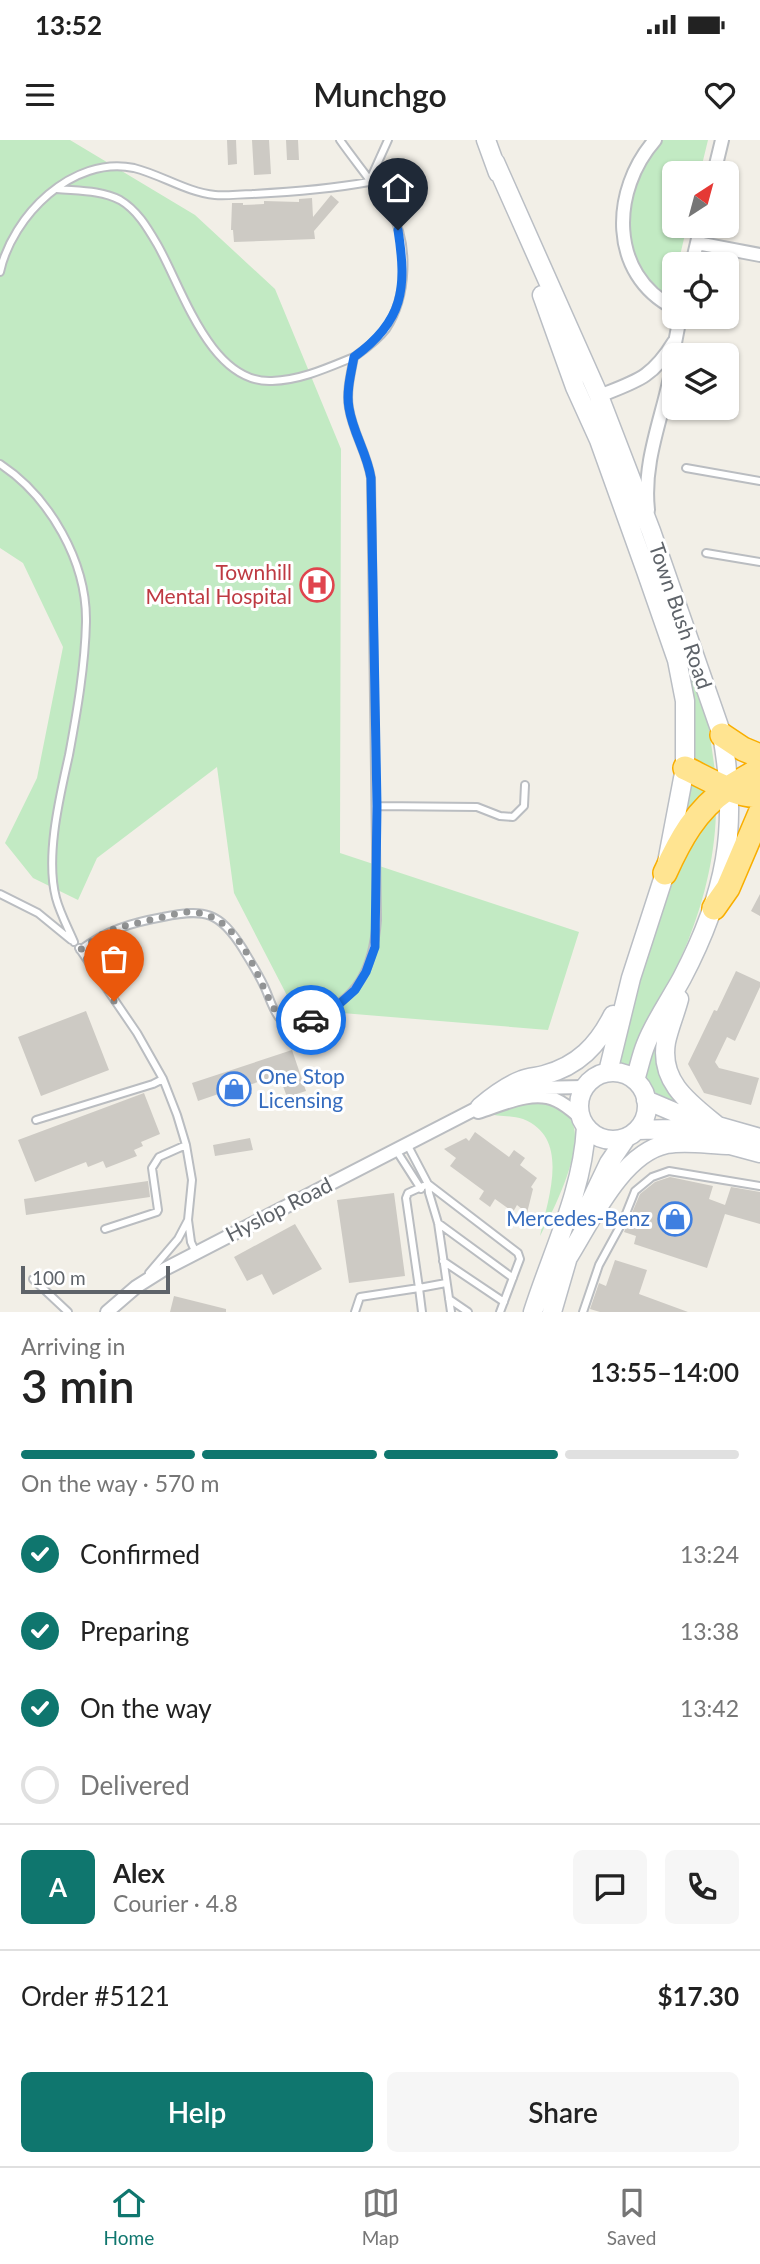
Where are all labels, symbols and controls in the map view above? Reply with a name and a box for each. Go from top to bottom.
text: 13:52 [35,9,102,41]
text: Munchgo [313,75,447,114]
icon: menu [21,76,59,114]
icon: heart [701,76,739,114]
pin [368,158,428,230]
north arrow [662,161,738,238]
map controls [662,161,739,420]
icon: home [379,169,417,207]
button: locate [662,252,739,329]
button: layers [662,343,739,420]
street label: Town Bush Road [645,539,718,692]
place label: Townhill Mental Hospital [145,559,292,608]
hospital icon: Townhill Mental Hospital [298,566,336,604]
pin [84,929,144,1001]
icon: bag [95,940,133,978]
courier [276,985,346,1055]
icon: car [292,1001,330,1039]
place label: One Stop Licensing [258,1063,345,1112]
shop icon: One Stop Licensing [215,1070,253,1108]
street label: Hyslop Road [221,1171,336,1246]
shop icon: Mercedes-Benz [656,1200,694,1238]
place label: Mercedes-Benz [506,1205,650,1230]
scale bar [21,1263,170,1295]
text: 100 m [32,1266,86,1289]
text: Arriving in [21,1332,125,1360]
text: 13:55–14:00 [590,1356,739,1388]
text: 3 min [21,1358,135,1413]
text: On the way · 570 m [21,1469,220,1497]
icon: check [21,1535,59,1573]
text: Confirmed [80,1538,200,1570]
text: 13:24 [680,1540,739,1568]
icon: check [21,1612,59,1650]
text: Preparing [80,1615,189,1647]
text: 13:38 [680,1617,739,1645]
icon: check [21,1689,59,1727]
text: On the way [80,1692,212,1724]
text: 13:42 [680,1694,739,1722]
text: Delivered [80,1769,190,1801]
button: chat [573,1850,647,1924]
button: phone [665,1850,739,1924]
text: Alex [113,1857,165,1889]
text: A [49,1871,67,1903]
text: Courier · 4.8 [113,1889,238,1917]
text: Order #5121 [21,1980,170,2012]
text: $17.30 [657,1980,739,2012]
button: Help [21,2072,373,2152]
button: Share [387,2072,739,2152]
tab: Home [104,2184,154,2249]
tab: Map [362,2184,400,2249]
tab: Saved [607,2184,656,2249]

